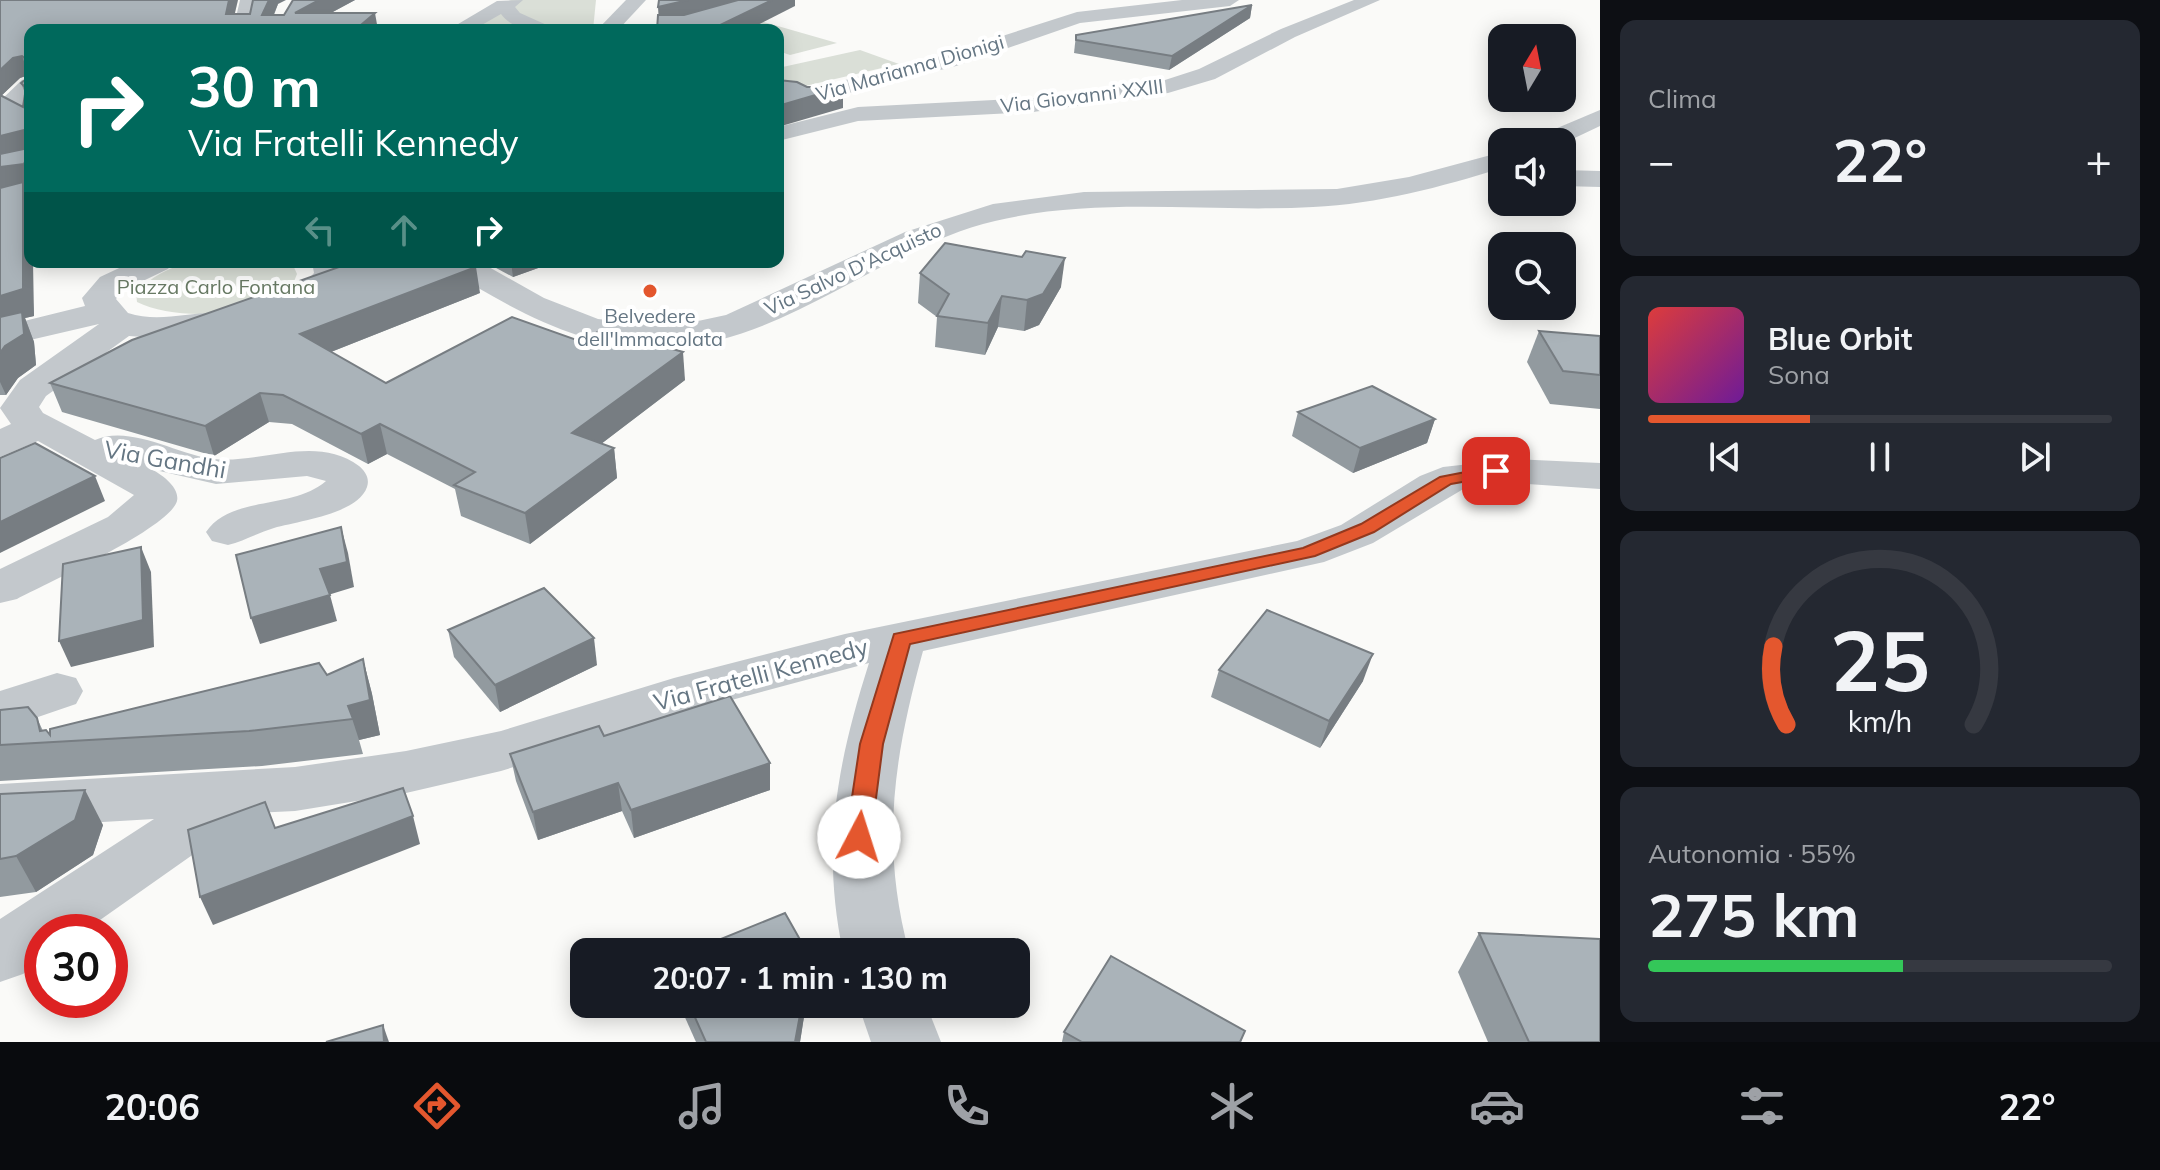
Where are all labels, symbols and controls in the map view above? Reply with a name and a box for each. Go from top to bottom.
north arrow [1488,24,1576,112]
map controls [1488,24,1576,320]
street label: Via Marianna Dionigi [813,29,1007,106]
text: 30 m [188,51,321,121]
icon: right [56,56,160,160]
street label: Via Giovanni XXIII [999,73,1165,118]
text: Clima [1648,82,1717,115]
text: Via Fratelli Kennedy [188,120,519,165]
text: 22° [1833,122,1927,197]
button: sound [1488,128,1576,216]
text: − [1648,133,1674,188]
text: + [2086,133,2112,188]
icon: left [298,208,342,252]
icon: ahead [382,208,426,252]
icon: right [466,208,510,252]
street label: Via Salvo D'Acquisto [760,217,945,321]
button: search [1488,232,1576,320]
park label: Piazza Carlo Fontana [117,274,315,299]
marker: Belvedere dell'Immacolata [641,282,659,300]
place label: Belvedere dell'Immacolata [577,303,723,351]
text: Blue Orbit [1768,320,1912,358]
text: Sona [1768,358,1830,391]
street label: Via Gandhi [102,434,228,484]
icon: previous [1703,435,1747,479]
icon: pause [1858,435,1902,479]
icon: next [2013,435,2057,479]
pin [1462,437,1530,505]
icon: arrive [1474,449,1518,493]
text: 25 [1830,606,1930,711]
street label: Via Fratelli Kennedy [650,631,871,717]
text: km/h [1848,703,1912,739]
position arrow [817,795,901,879]
text: Autonomia · 55% [1648,837,1856,870]
text: 275 km [1648,877,1860,952]
speed limit sign: 30 [24,914,128,1018]
text: 20:07 · 1 min · 130 m [652,959,948,997]
icon: directions [409,1078,465,1134]
icon: music [674,1078,730,1134]
icon: phone [939,1078,995,1134]
icon: climate [1204,1078,1260,1134]
icon: car [1469,1078,1525,1134]
icon: filters [1734,1078,1790,1134]
text: 20:06 [104,1084,200,1129]
text: 22° [1999,1084,2055,1129]

